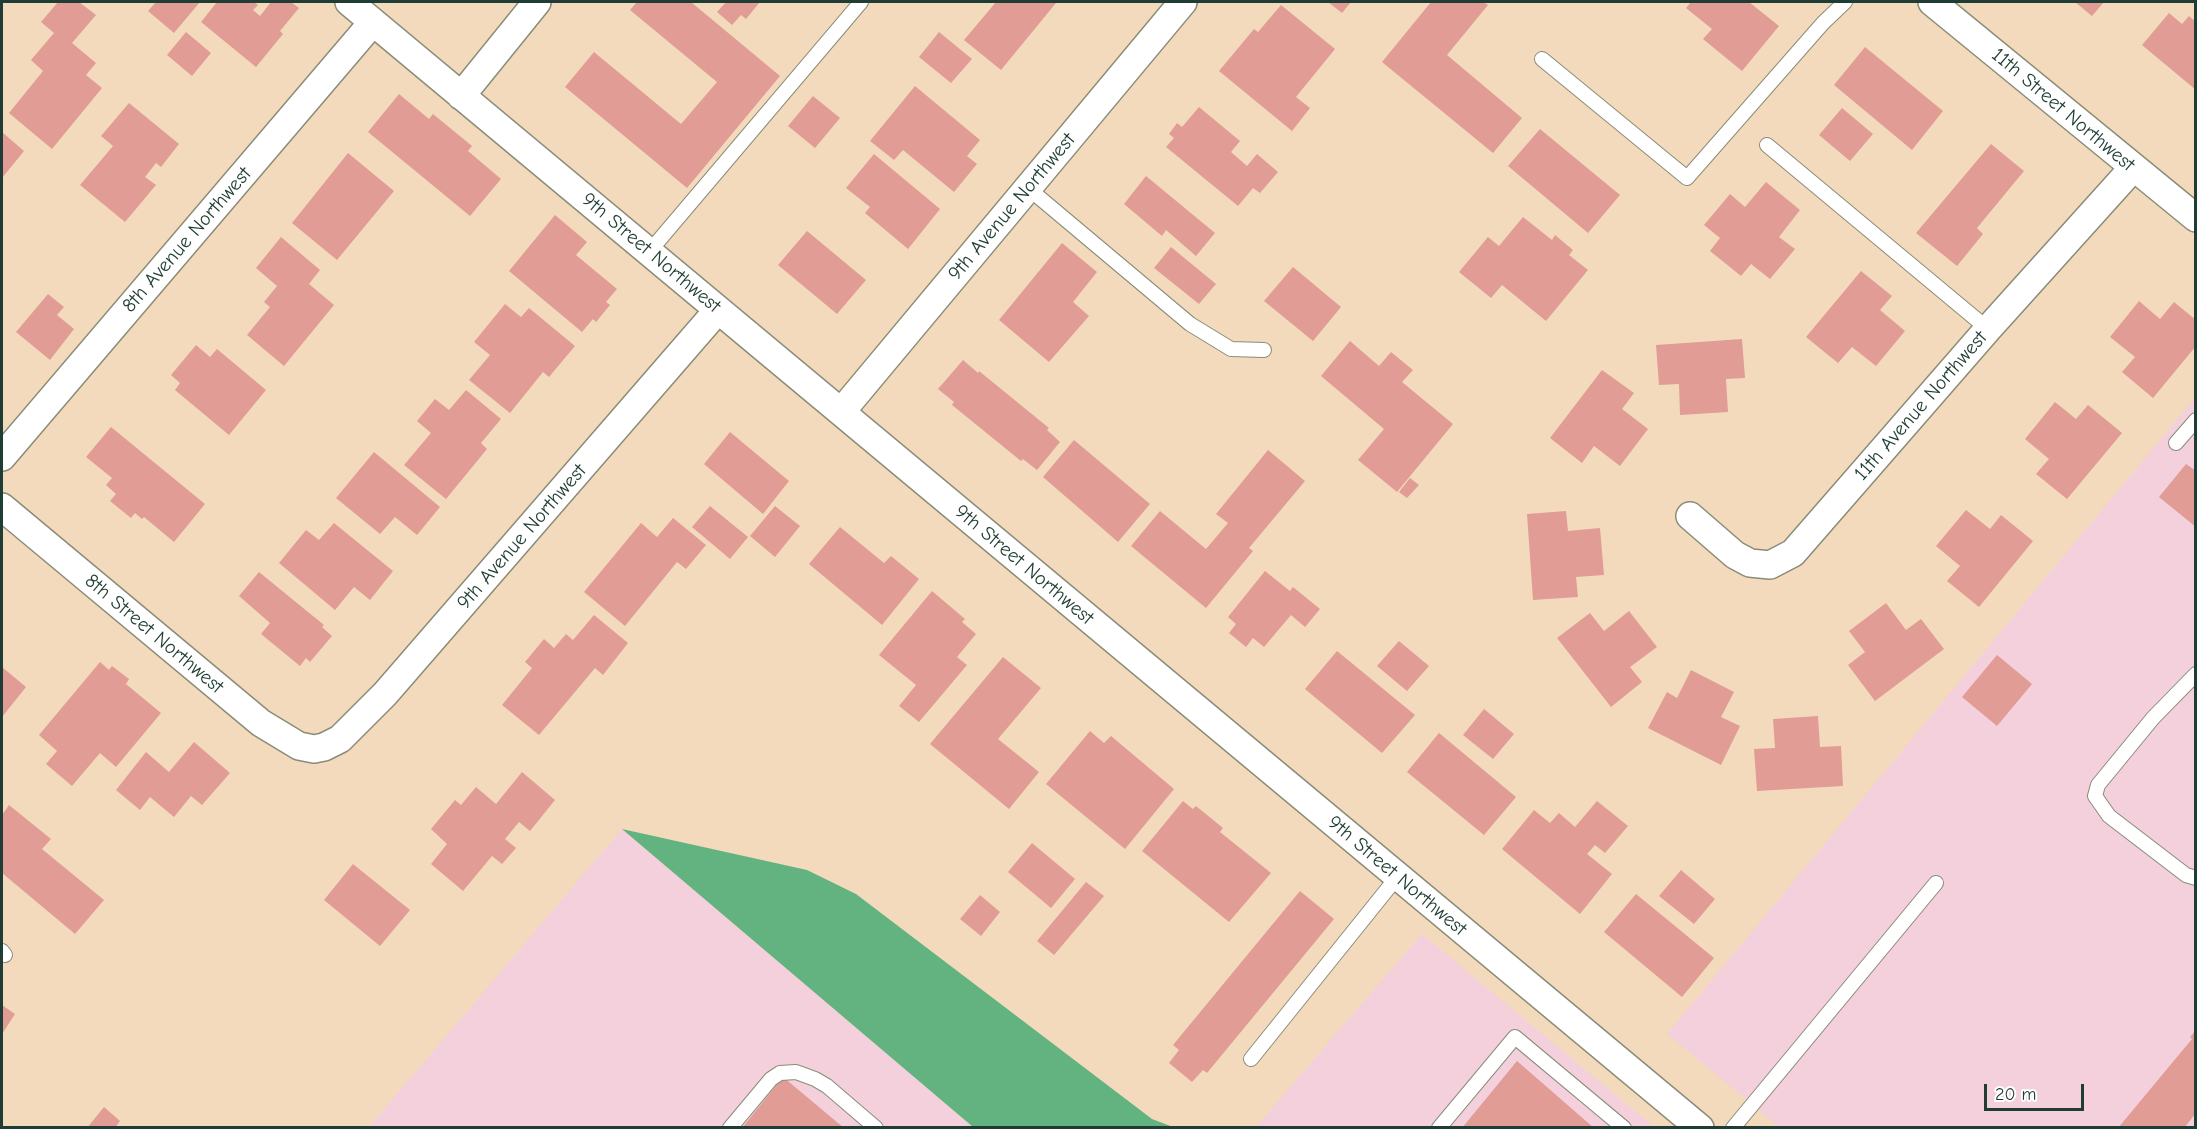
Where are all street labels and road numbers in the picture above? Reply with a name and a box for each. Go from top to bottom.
street label: 11th Street Northwest [1987,43,2139,177]
street label: 9th Avenue Northwest [943,128,1081,286]
street label: 8th Avenue Northwest [117,162,257,318]
street label: 9th Street Northwest [577,188,725,318]
street label: 11th Avenue Northwest [1850,326,1992,486]
street label: 9th Avenue Northwest [452,459,592,615]
street label: 9th Street Northwest [950,500,1098,630]
street label: 8th Street Northwest [80,569,228,699]
street label: 9th Street Northwest [1323,811,1471,941]

